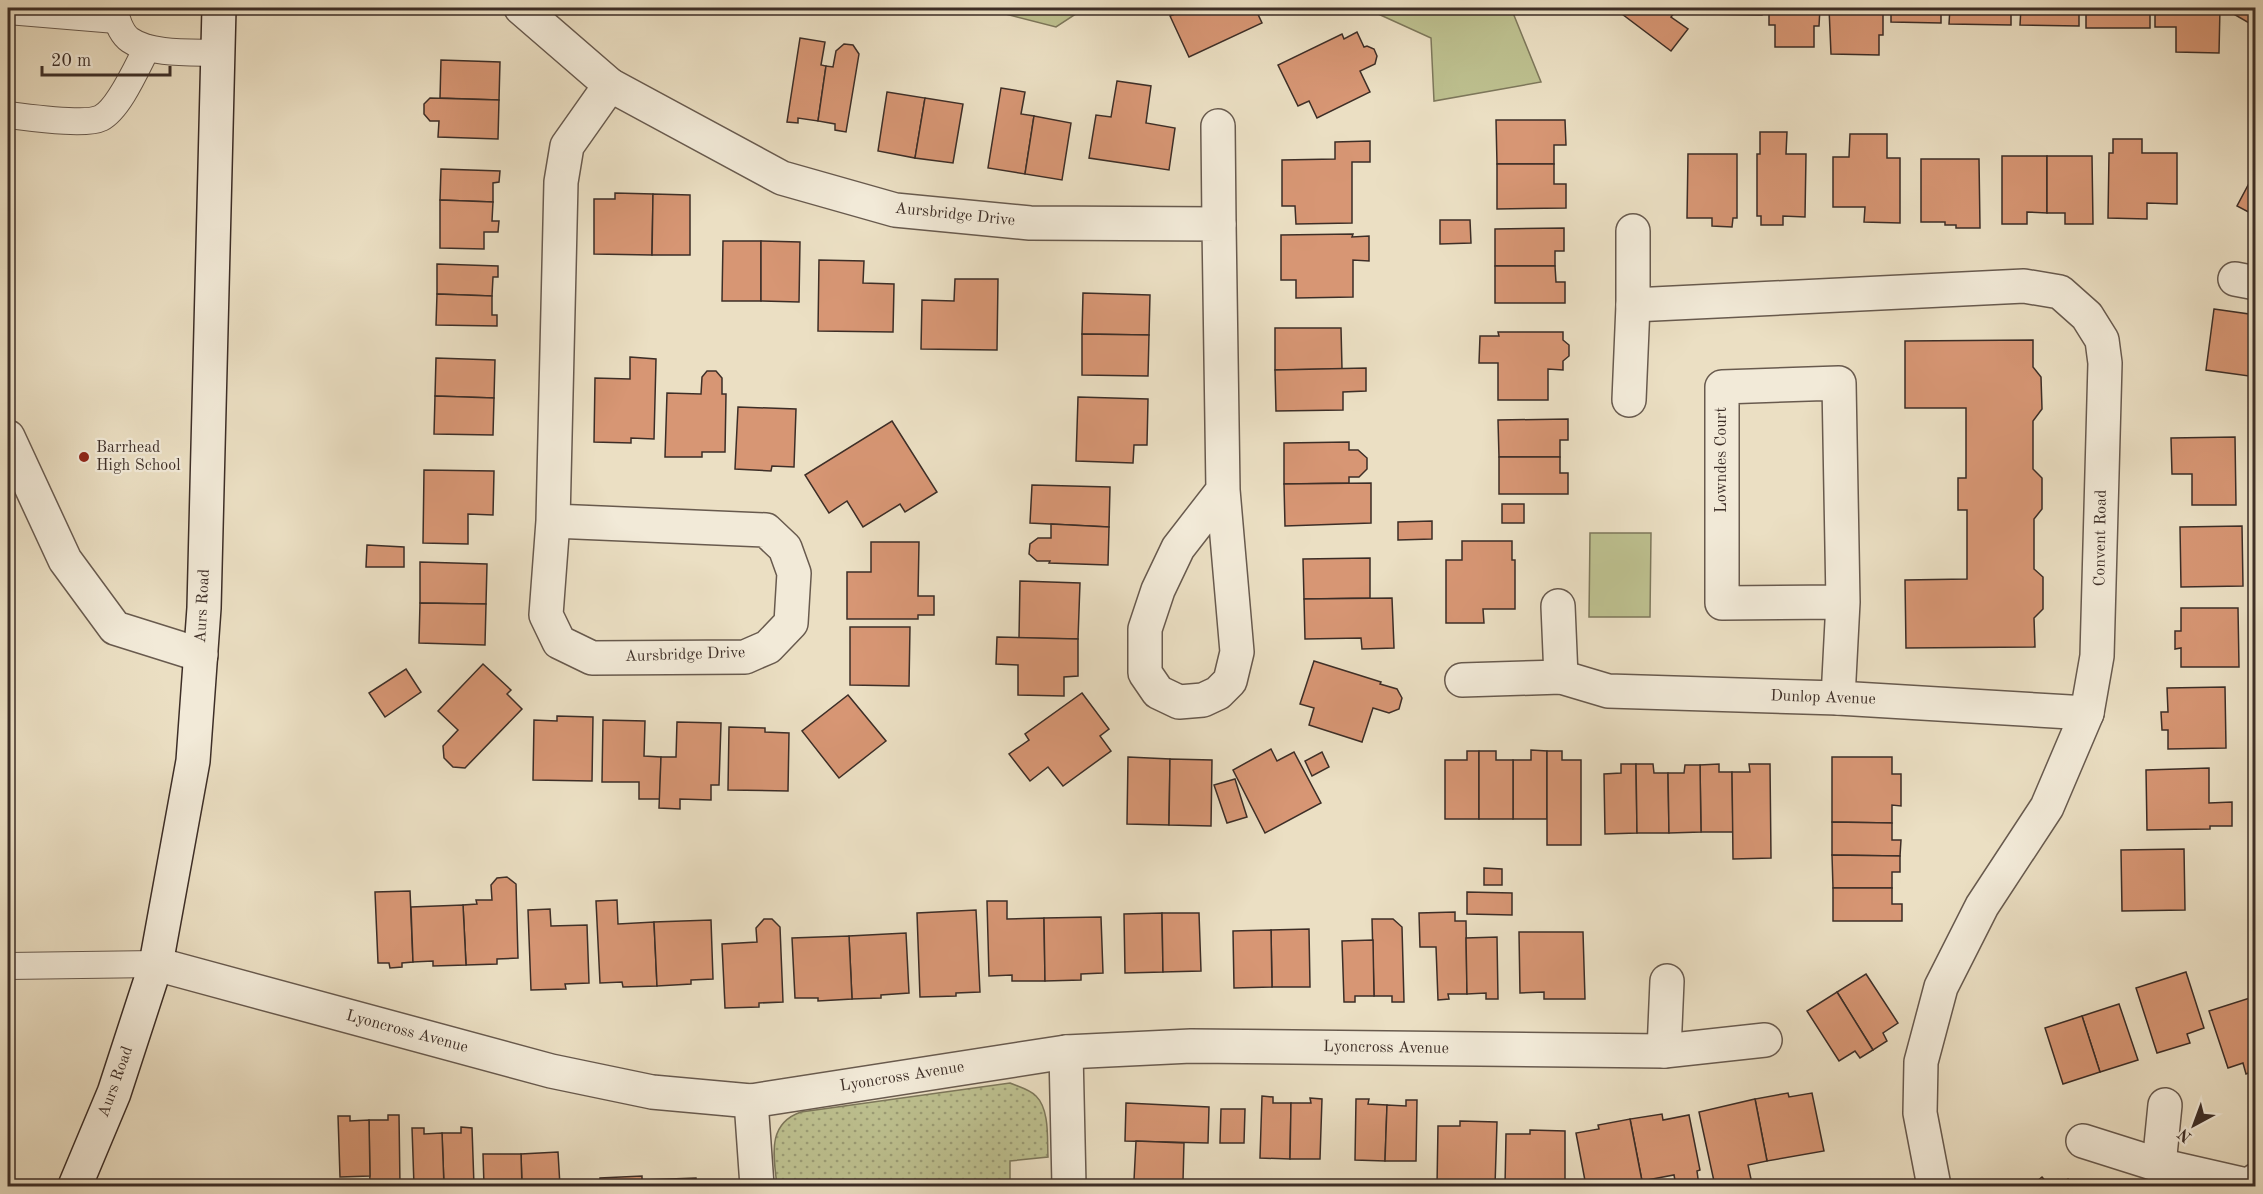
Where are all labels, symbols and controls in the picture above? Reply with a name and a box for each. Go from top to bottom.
scale bar [42,39,170,77]
text: 20 m [51,52,91,70]
street label: Aursbridge Drive [894,201,1016,229]
street label: Lowndes Court [1714,407,1730,513]
place label: Barrhead High School [96,440,181,474]
marker: Barrhead High School [77,450,91,464]
street label: Convent Road [2092,489,2110,587]
street label: Aurs Road [193,568,213,644]
street label: Aursbridge Drive [624,645,746,665]
street label: Dunlop Avenue [1770,688,1876,708]
street label: Lyoncross Avenue [344,1008,470,1056]
street label: Lyoncross Avenue [1323,1039,1449,1057]
street label: Aurs Road [96,1044,136,1120]
street label: Lyoncross Avenue [839,1059,965,1095]
north arrow [2164,1095,2224,1155]
text: N [2175,1124,2195,1145]

